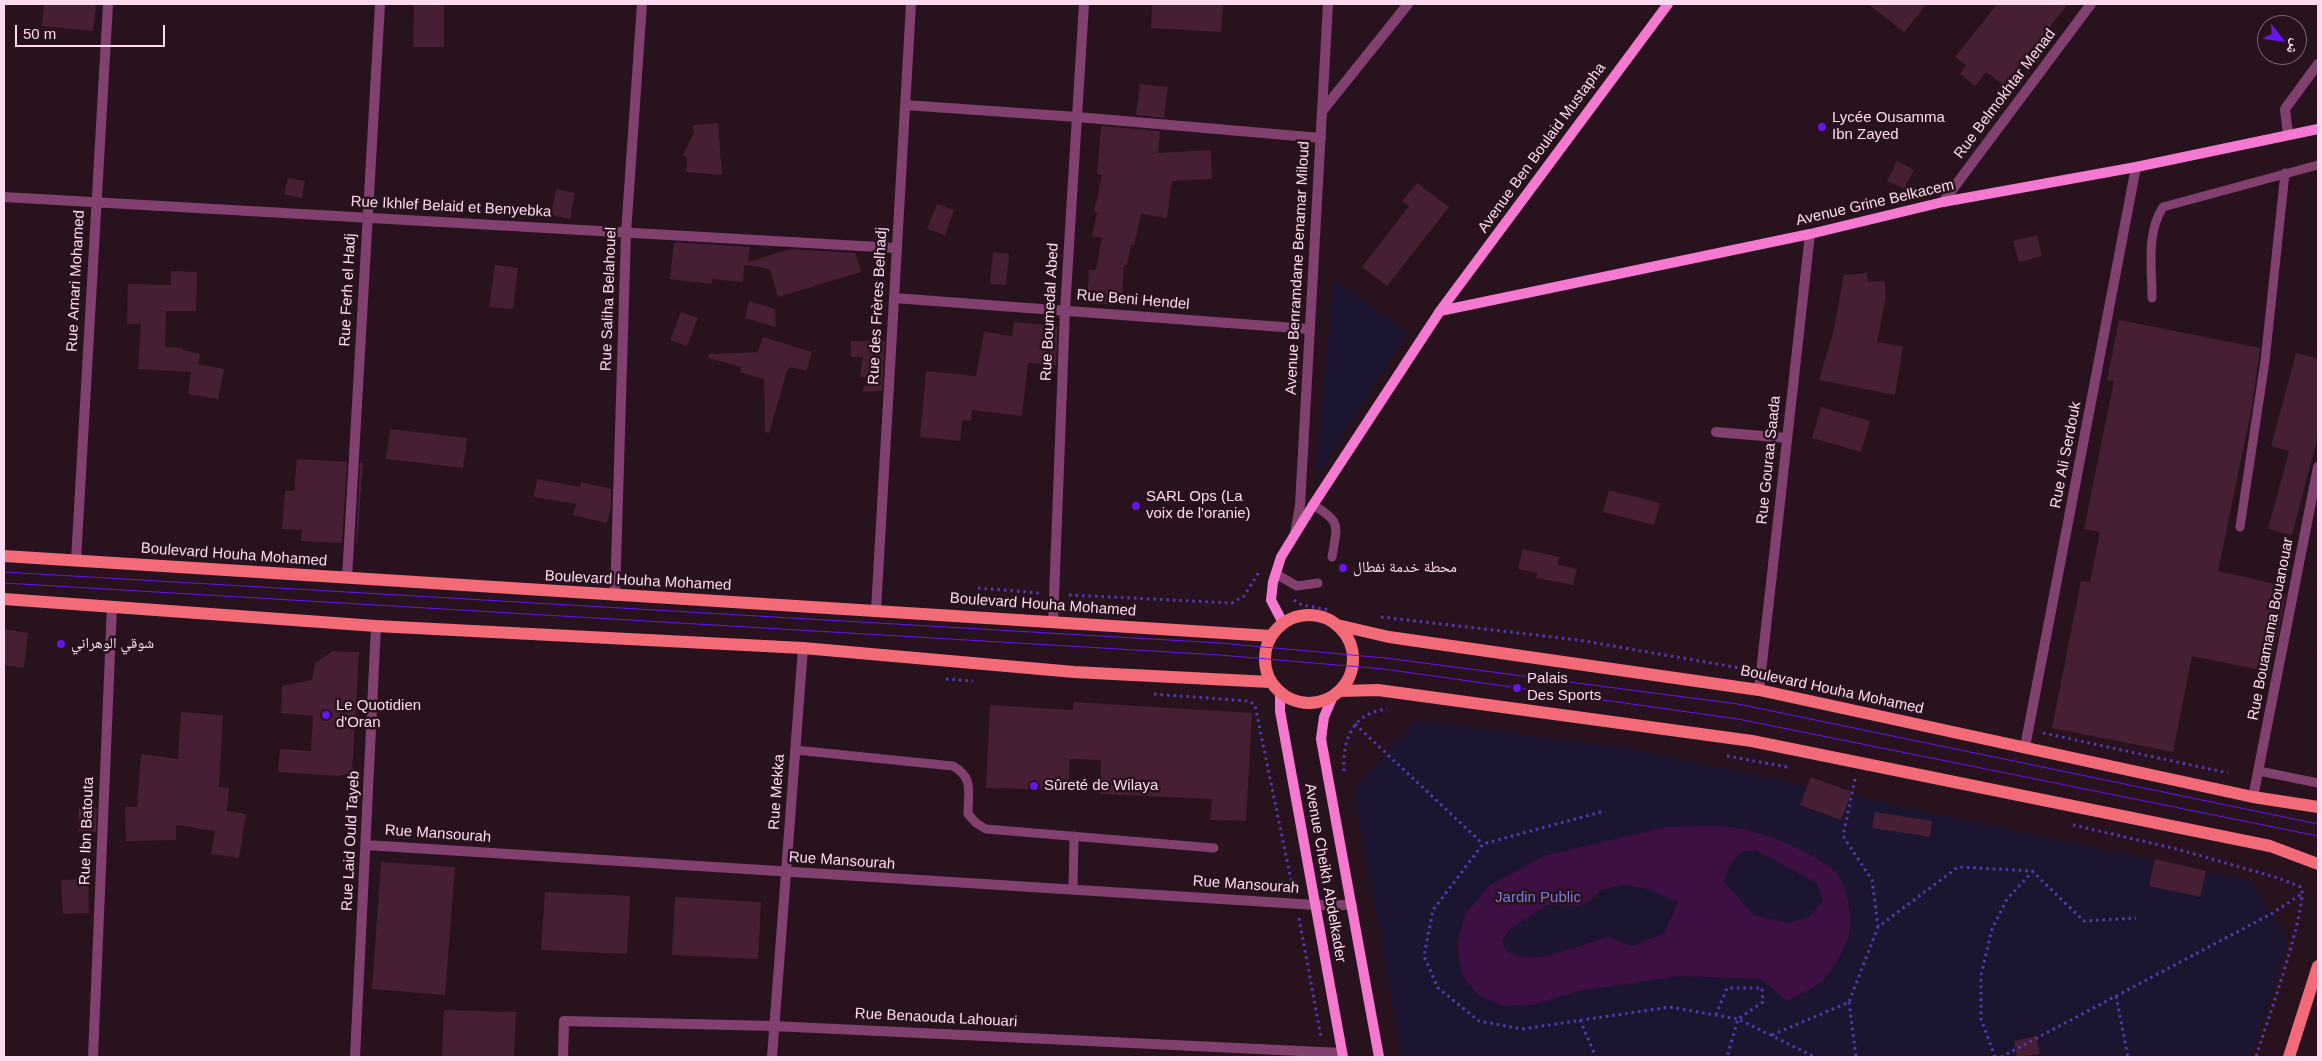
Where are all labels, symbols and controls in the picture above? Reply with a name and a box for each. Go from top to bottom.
scale bar [18,15,168,47]
north arrow [2257,15,2307,65]
text: 50 m [23,25,56,42]
street label: Rue Belmokhtar Menad [1950,26,2060,162]
text: ش [2283,37,2305,57]
street label: Avenue Ben Boulaid Mustapha [1474,59,1610,237]
place label: Lycée Ousamma Ibn Zayed [1832,109,1945,144]
marker: Lycée Ousamma Ibn Zayed [1816,121,1828,133]
street label: Avenue Benramdane Benamar Miloud [1282,141,1314,395]
street label: Avenue Grine Belkacem [1794,176,1956,230]
street label: Rue Ikhlef Belaid et Benyebka [350,193,552,221]
street label: Rue Amari Mohamed [63,210,89,352]
street label: Rue Saliha Belahouel [597,227,621,371]
street label: Rue des Frères Belhadj [865,227,891,385]
street label: Rue Ferh el Hadj [336,233,360,347]
street label: Rue Boumedal Abed [1037,242,1063,382]
street label: Rue Beni Hendel [1076,286,1190,314]
street label: Rue Gouraa Saada [1753,395,1785,525]
street label: Rue Ali Serdouk [2047,400,2085,510]
place label: SARL Ops (La voix de l'oranie) [1146,488,1251,523]
marker: SARL Ops (La voix de l'oranie) [1130,500,1142,512]
street label: Rue Bouamama Bouanouar [2244,536,2298,722]
street label: Boulevard Houha Mohamed [140,540,328,570]
place label: محطة خدمة نفطال [1353,559,1457,577]
marker: محطة خدمة نفطال [1337,562,1349,574]
street label: Boulevard Houha Mohamed [544,567,732,595]
street label: Boulevard Houha Mohamed [949,590,1137,620]
place label: شوقي الوهراني [71,635,154,653]
marker: شوقي الوهراني [55,638,67,650]
street label: Boulevard Houha Mohamed [1739,662,1925,718]
place label: Palais Des Sports [1527,670,1601,705]
marker: Palais Des Sports [1511,682,1523,694]
place label: Le Quotidien d'Oran [336,697,421,732]
marker: Le Quotidien d'Oran [320,709,332,721]
street label: Rue Mekka [765,754,789,830]
street label: Rue Laid Ould Tayeb [338,771,364,911]
street label: Rue Ibn Batouta [76,777,98,885]
place label: Sûreté de Wilaya [1044,777,1158,795]
marker: Sûreté de Wilaya [1028,780,1040,792]
street label: Avenue Cheikh Abdelkader [1300,782,1350,964]
street label: Rue Mansourah [384,821,492,847]
street label: Rue Mansourah [788,848,896,874]
street label: Rue Mansourah [1192,872,1300,898]
park label: Jardin Public [1495,889,1581,907]
street label: Rue Benaouda Lahouari [854,1005,1018,1031]

